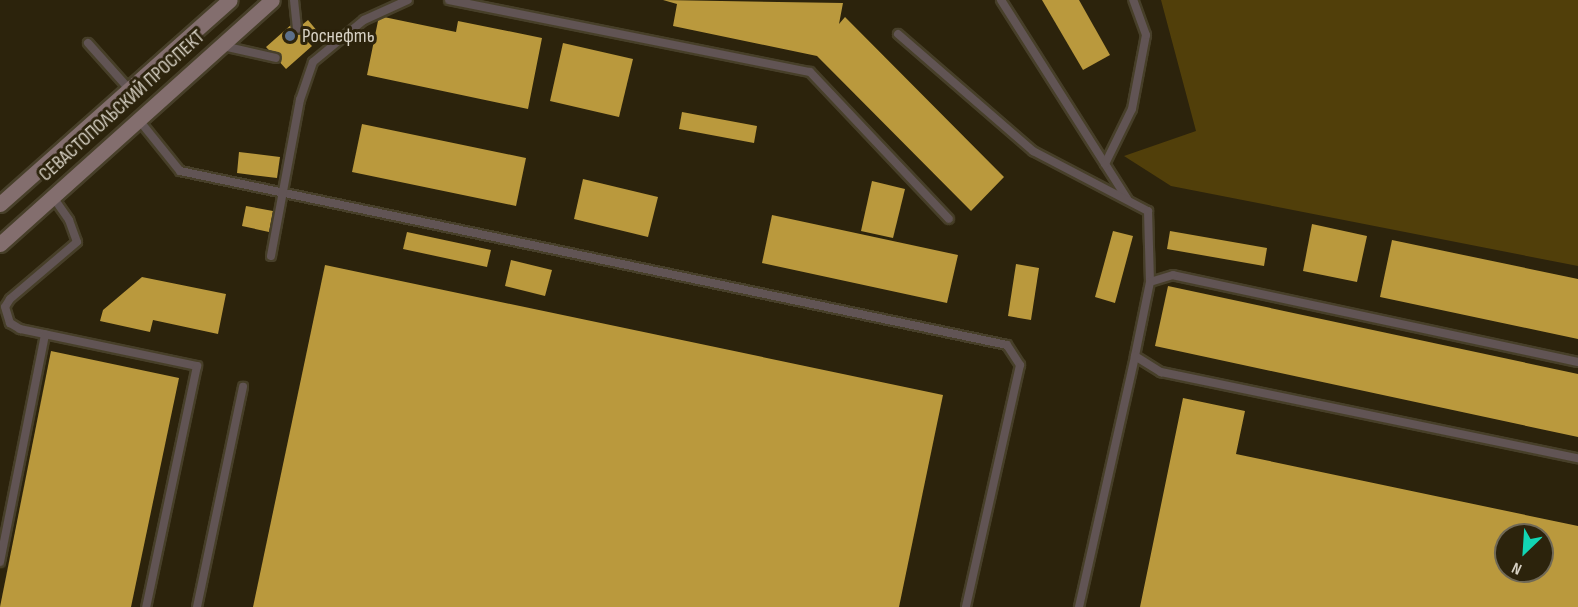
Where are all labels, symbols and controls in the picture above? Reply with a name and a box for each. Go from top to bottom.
place label: Роснефть [302,24,375,48]
street label: СЕВАСТОПОЛЬСКИЙ ПРОСПЕКТ [34,25,210,187]
marker: Роснефть [283,29,297,43]
north arrow [1494,523,1554,583]
text: N [1509,558,1525,578]

